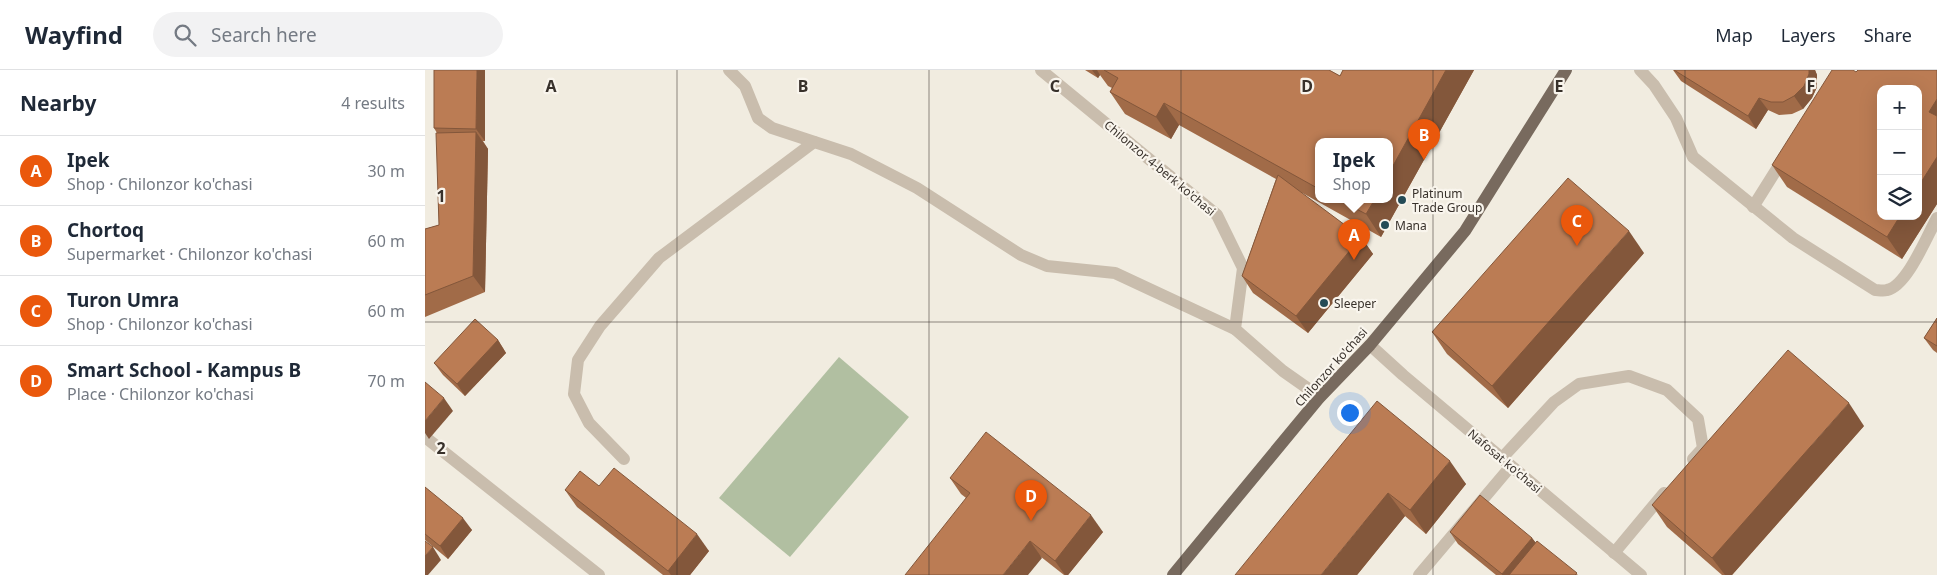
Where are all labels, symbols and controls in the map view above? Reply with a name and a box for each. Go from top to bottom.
search box [153,12,503,57]
text: Wayfind [25,18,123,51]
icon: search [171,21,199,49]
text: Search here [211,22,317,48]
text: Map [1715,23,1753,47]
text: Layers [1781,23,1836,47]
text: Share [1864,23,1912,47]
text: A [545,75,557,97]
text: B [798,75,808,97]
text: C [1050,75,1060,97]
text: D [1301,75,1313,97]
text: E [1555,75,1564,97]
text: F [1807,75,1815,97]
map controls [1877,85,1922,220]
button: + [1877,85,1922,130]
text: Nearby [20,89,96,117]
text: 4 results [341,92,405,114]
street label: Chilonzor 4-berk ko'chasi [1101,116,1219,220]
pin: B [1408,119,1440,160]
button: − [1877,130,1922,175]
popup [1315,138,1393,203]
text: Ipek [67,147,110,173]
text: Ipek [1333,147,1375,173]
text: A [30,160,42,182]
text: 30 m [368,160,405,182]
text: Shop · Chilonzor ko'chasi [67,173,253,195]
text: Shop [1333,173,1371,195]
button: layers [1877,175,1922,220]
text: 1 [436,185,446,207]
place label: Platinum Trade Group [1412,185,1482,216]
marker: Platinum Trade Group [1396,194,1408,206]
pin: C [1561,205,1593,246]
text: Chortoq [67,217,144,243]
place label: Mana [1395,217,1427,234]
pin: A [1338,219,1370,260]
marker: Mana [1379,219,1391,231]
text: B [31,230,41,252]
text: 60 m [368,230,405,252]
text: Supermarket · Chilonzor ko'chasi [67,243,312,265]
text: Turon Umra [67,287,179,313]
place label: Sleeper [1334,295,1376,312]
marker: Sleeper [1318,297,1330,309]
text: C [31,300,41,322]
text: 60 m [368,300,405,322]
text: Shop · Chilonzor ko'chasi [67,313,253,335]
street label: Chilonzor ko'chasi [1291,324,1371,410]
text: Smart School - Kampus B [67,357,301,383]
text: D [30,370,42,392]
text: 70 m [368,370,405,392]
text: Place · Chilonzor ko'chasi [67,383,254,405]
your location [1337,400,1363,426]
street label: Nafosat ko'chasi [1465,425,1545,497]
text: 2 [436,437,446,459]
pin: D [1015,480,1047,521]

